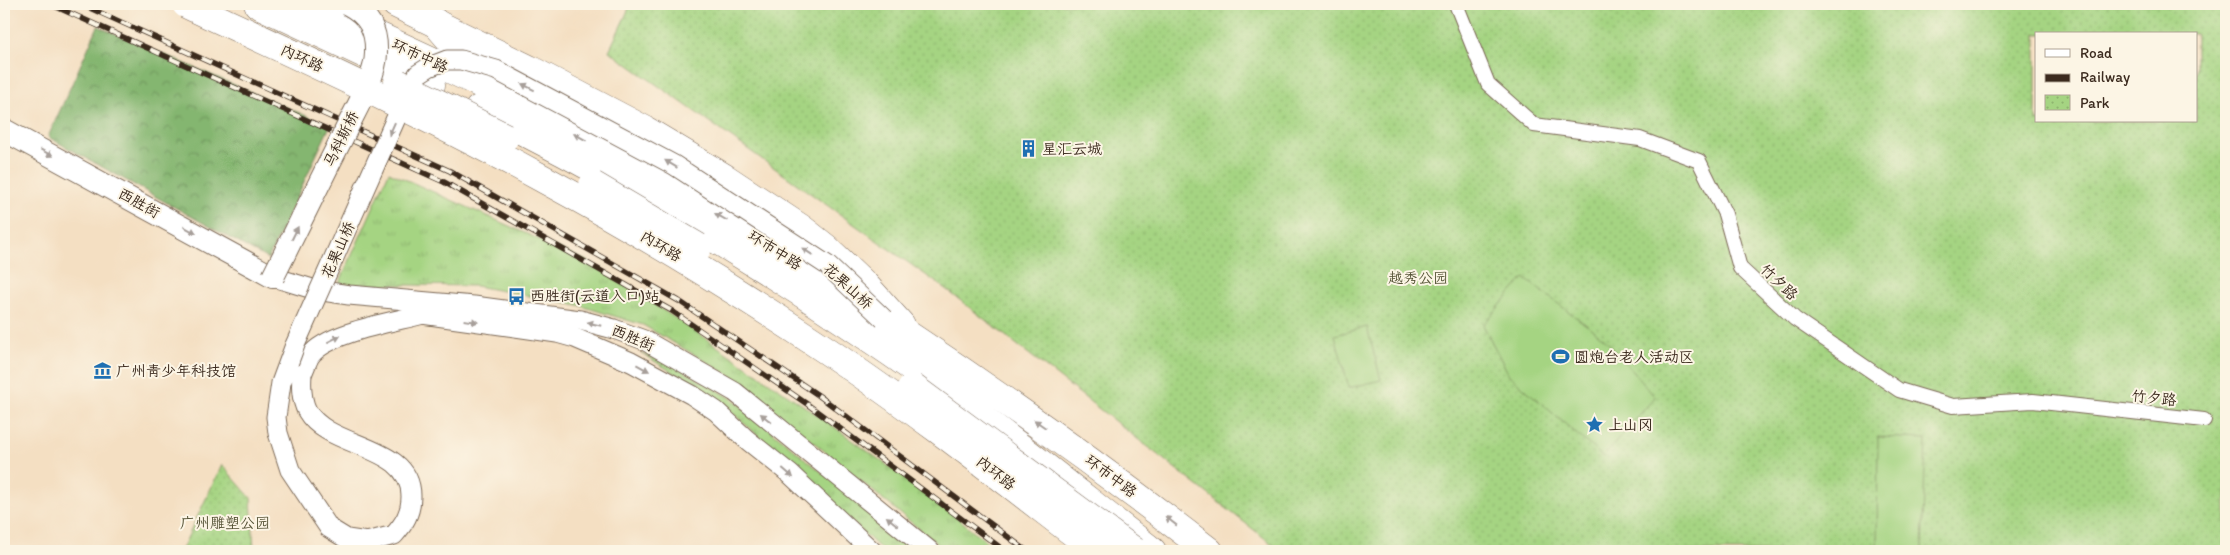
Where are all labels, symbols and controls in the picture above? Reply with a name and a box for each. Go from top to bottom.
legend [2035,32,2198,122]
street label: 环市中路 [389,35,451,77]
street label: 内环路 [278,40,326,76]
text: Road [2080,44,2113,62]
text: Railway [2080,68,2130,86]
one-way arrow [521,83,536,91]
text: Park [2080,94,2110,112]
street label: 马科斯桥 [320,108,362,170]
one-way arrow [387,122,395,136]
one-way arrow [573,132,587,141]
building icon: 星汇云城 [1018,139,1038,159]
place label: 星汇云城 [1042,140,1102,158]
one-way arrow [39,149,54,157]
one-way arrow [665,159,678,168]
street label: 西胜街 [115,184,163,222]
one-way arrow [714,213,727,222]
street label: 花果山桥 [318,219,358,281]
one-way arrow [183,226,196,235]
one-way arrow [291,226,299,240]
street label: 环市中路 [745,226,805,274]
street label: 内环路 [637,227,685,265]
one-way arrow [801,248,814,257]
street label: 花果山桥 [820,259,876,313]
street label: 竹夕路 [1756,260,1802,304]
park label: 越秀公园 [1388,269,1448,287]
bus stop icon: 西胜街(云道入口)站 [506,286,526,306]
place label: 西胜街(云道入口)站 [530,287,660,305]
one-way arrow [463,317,479,325]
one-way arrow [587,320,602,328]
street label: 西胜街 [609,321,657,355]
one-way arrow [327,335,341,343]
sports icon: 圆炮台老人活动区 [1550,347,1570,367]
place label: 圆炮台老人活动区 [1574,348,1694,366]
museum icon: 广州青少年科技馆 [92,361,112,381]
place label: 广州青少年科技馆 [116,362,236,380]
one-way arrow [636,364,650,372]
street label: 竹夕路 [2131,387,2177,409]
one-way arrow [760,412,773,423]
place icon: 上山冈 [1584,415,1604,435]
place label: 上山冈 [1608,416,1653,434]
one-way arrow [1034,419,1047,429]
street label: 环市中路 [1082,451,1140,501]
street label: 内环路 [973,452,1019,494]
one-way arrow [782,467,794,479]
park label: 广州雕塑公园 [180,514,270,532]
one-way arrow [886,515,899,526]
one-way arrow [1165,516,1178,527]

